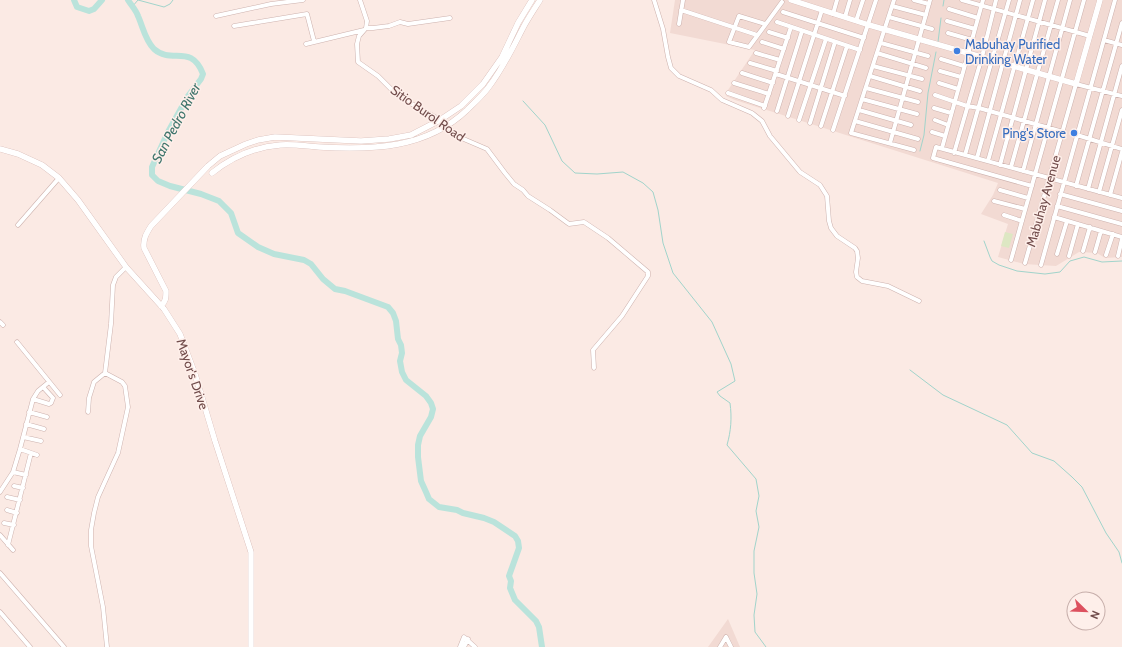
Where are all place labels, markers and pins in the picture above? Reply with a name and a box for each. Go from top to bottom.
place label: Mabuhay Purified Drinking Water [965,36,1060,67]
marker: Mabuhay Purified Drinking Water [952,46,962,56]
place label: Ping's Store [1002,125,1066,141]
marker: Ping's Store [1069,128,1079,138]

